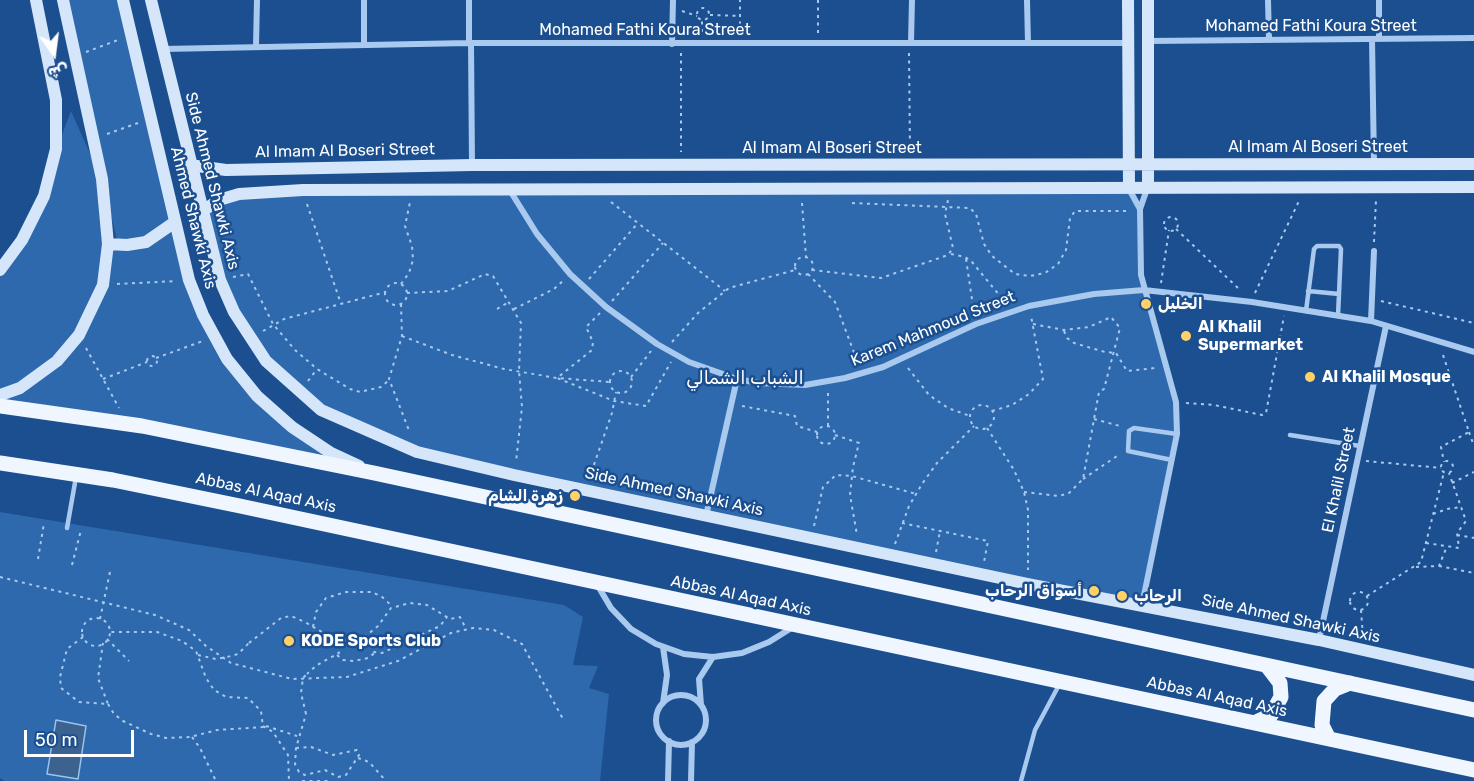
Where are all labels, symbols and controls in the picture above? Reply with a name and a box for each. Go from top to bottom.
street label: Mohamed Fathi Koura Street [1205,16,1417,36]
street label: Mohamed Fathi Koura Street [539,20,751,40]
north arrow [24,24,84,84]
text: ش [46,60,71,84]
street label: Side Ahmed Shawki Axis [181,90,243,272]
street label: Al Imam Al Boseri Street [1228,137,1408,157]
street label: Al Imam Al Boseri Street [742,138,922,158]
street label: Al Imam Al Boseri Street [255,140,435,162]
street label: Ahmed Shawki Axis [166,145,220,291]
street label: Karem Mahmoud Street [848,287,1018,371]
place label: الخليل [1158,294,1203,314]
marker: الخليل [1139,297,1153,311]
place label: Al Khalil Supermarket [1198,317,1303,355]
marker: Al Khalil Supermarket [1179,329,1193,343]
place label: Al Khalil Mosque [1322,367,1451,387]
district label: الشباب الشمالي [686,368,804,390]
marker: Al Khalil Mosque [1303,370,1317,384]
street label: El Khalil Street [1318,425,1360,535]
street label: Side Ahmed Shawki Axis [583,464,765,520]
street label: Abbas Al Aqad Axis [194,469,338,517]
place label: زهرة الشام [488,486,563,506]
marker: زهرة الشام [568,489,582,503]
street label: Abbas Al Aqad Axis [669,572,813,620]
place label: أسواق الرحاب [985,581,1082,601]
marker: أسواق الرحاب [1087,584,1101,598]
place label: الرحاب [1134,586,1182,606]
marker: الرحاب [1115,589,1129,603]
street label: Side Ahmed Shawki Axis [1200,591,1382,647]
place label: KODE Sports Club [301,631,441,651]
marker: KODE Sports Club [282,634,296,648]
street label: Abbas Al Aqad Axis [1145,673,1289,721]
scale bar [27,718,136,756]
text: 50 m [35,729,78,751]

